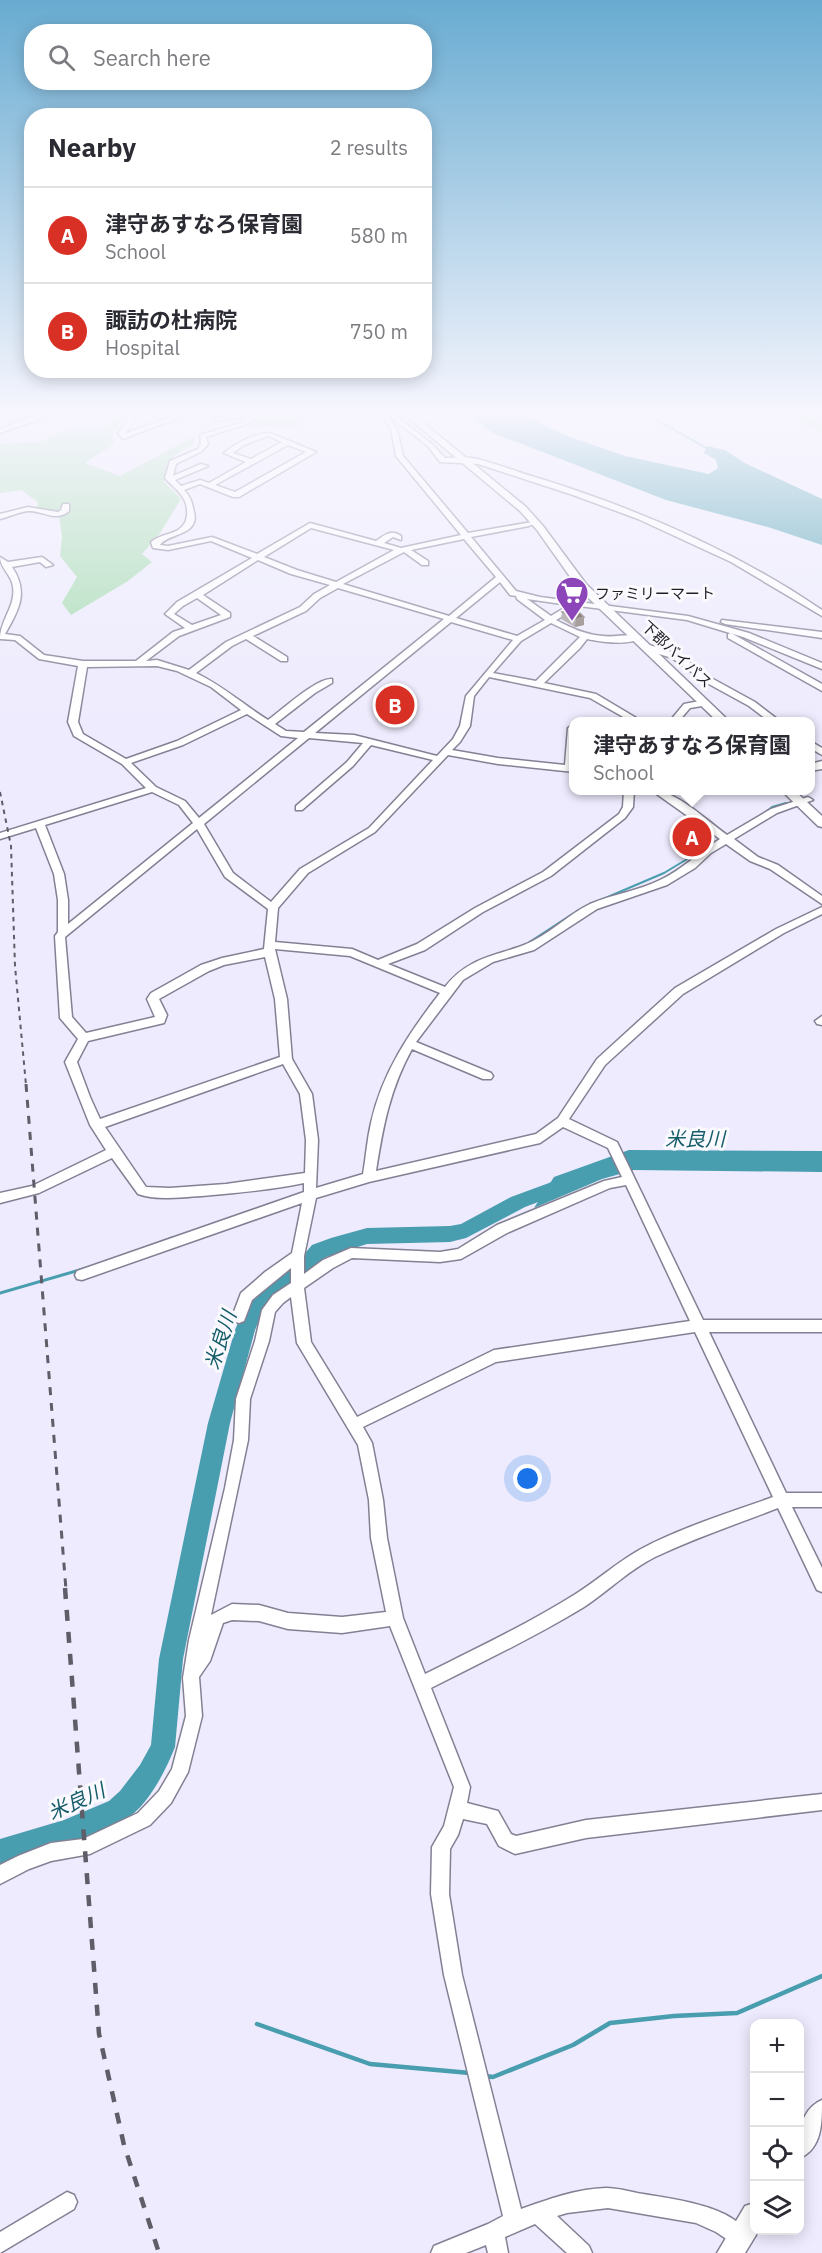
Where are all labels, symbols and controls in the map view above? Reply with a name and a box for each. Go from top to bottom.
search box [24,24,432,90]
icon: search [45,41,78,74]
text: Search here [93,43,211,72]
text: Nearby [48,130,136,164]
text: 2 results [330,134,408,161]
text: 津守あすなろ保育園 [105,209,303,238]
text: A [61,222,74,249]
text: 580 m [350,222,408,249]
text: School [105,238,166,265]
text: 諏訪の杜病院 [105,305,237,334]
text: B [61,318,74,345]
text: 750 m [350,318,408,345]
text: Hospital [105,334,180,361]
supermarket icon: ファミリーマート [554,575,590,622]
place label: ファミリーマート [595,584,715,603]
street label: 下郡バイパス [638,616,716,692]
pin: B [376,682,414,728]
popup [569,717,815,795]
text: 津守あすなろ保育園 [593,730,791,759]
text: School [593,759,654,786]
pin: A [672,814,712,860]
water label: 米良川 [665,1125,727,1152]
water label: 米良川 [198,1305,243,1373]
your location [513,1464,542,1493]
water label: 米良川 [43,1776,111,1826]
map controls [750,2019,804,2235]
button: + [750,2019,804,2073]
button: − [750,2073,804,2127]
button: locate [750,2127,804,2181]
button: layers [750,2181,804,2235]

